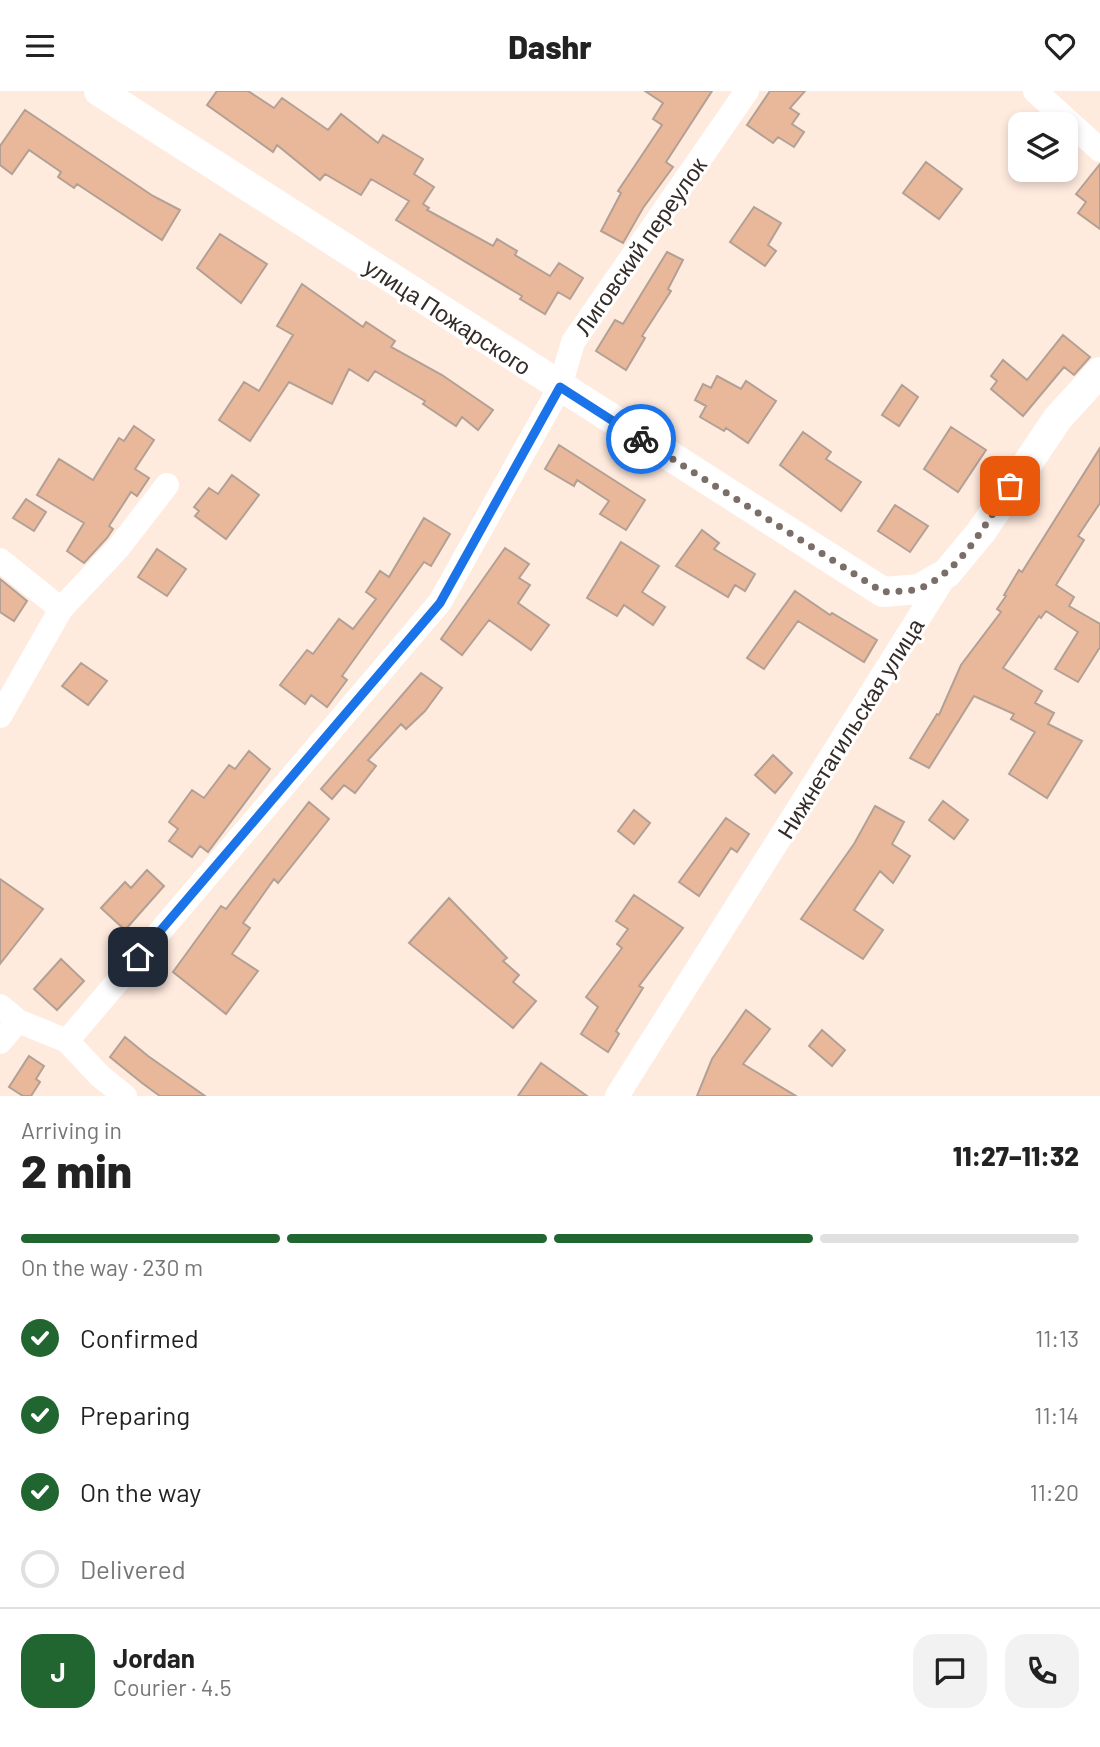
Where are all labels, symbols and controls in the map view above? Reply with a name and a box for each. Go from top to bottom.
icon: menu [21,27,59,65]
text: Dashr [508,27,592,65]
icon: heart [1041,27,1079,65]
map controls [1008,112,1078,182]
button: layers [1008,112,1078,182]
street label: Лиговский переулок [568,151,712,340]
street label: улица Пожарского [359,252,537,380]
courier [606,404,676,474]
icon: bike [622,420,660,458]
pin [980,456,1040,516]
icon: bag [991,467,1029,505]
street label: Нижнетагильская улица [771,613,929,843]
pin [108,927,168,987]
icon: home [119,938,157,976]
text: Arriving in [21,1116,122,1144]
text: 11:27–11:32 [953,1140,1079,1171]
text: 2 min [21,1142,132,1197]
text: On the way · 230 m [21,1253,203,1281]
icon: check [21,1319,59,1357]
text: Confirmed [80,1322,199,1353]
text: 11:13 [1035,1324,1079,1352]
icon: check [21,1396,59,1434]
text: Preparing [80,1399,190,1430]
text: 11:14 [1034,1401,1079,1429]
icon: check [21,1473,59,1511]
text: On the way [80,1476,201,1507]
text: 11:20 [1030,1478,1079,1506]
text: Delivered [80,1553,186,1584]
button: chat [913,1634,987,1708]
button: phone [1005,1634,1079,1708]
text: Jordan [113,1642,195,1673]
text: J [50,1656,66,1687]
text: Courier · 4.5 [113,1673,232,1701]

